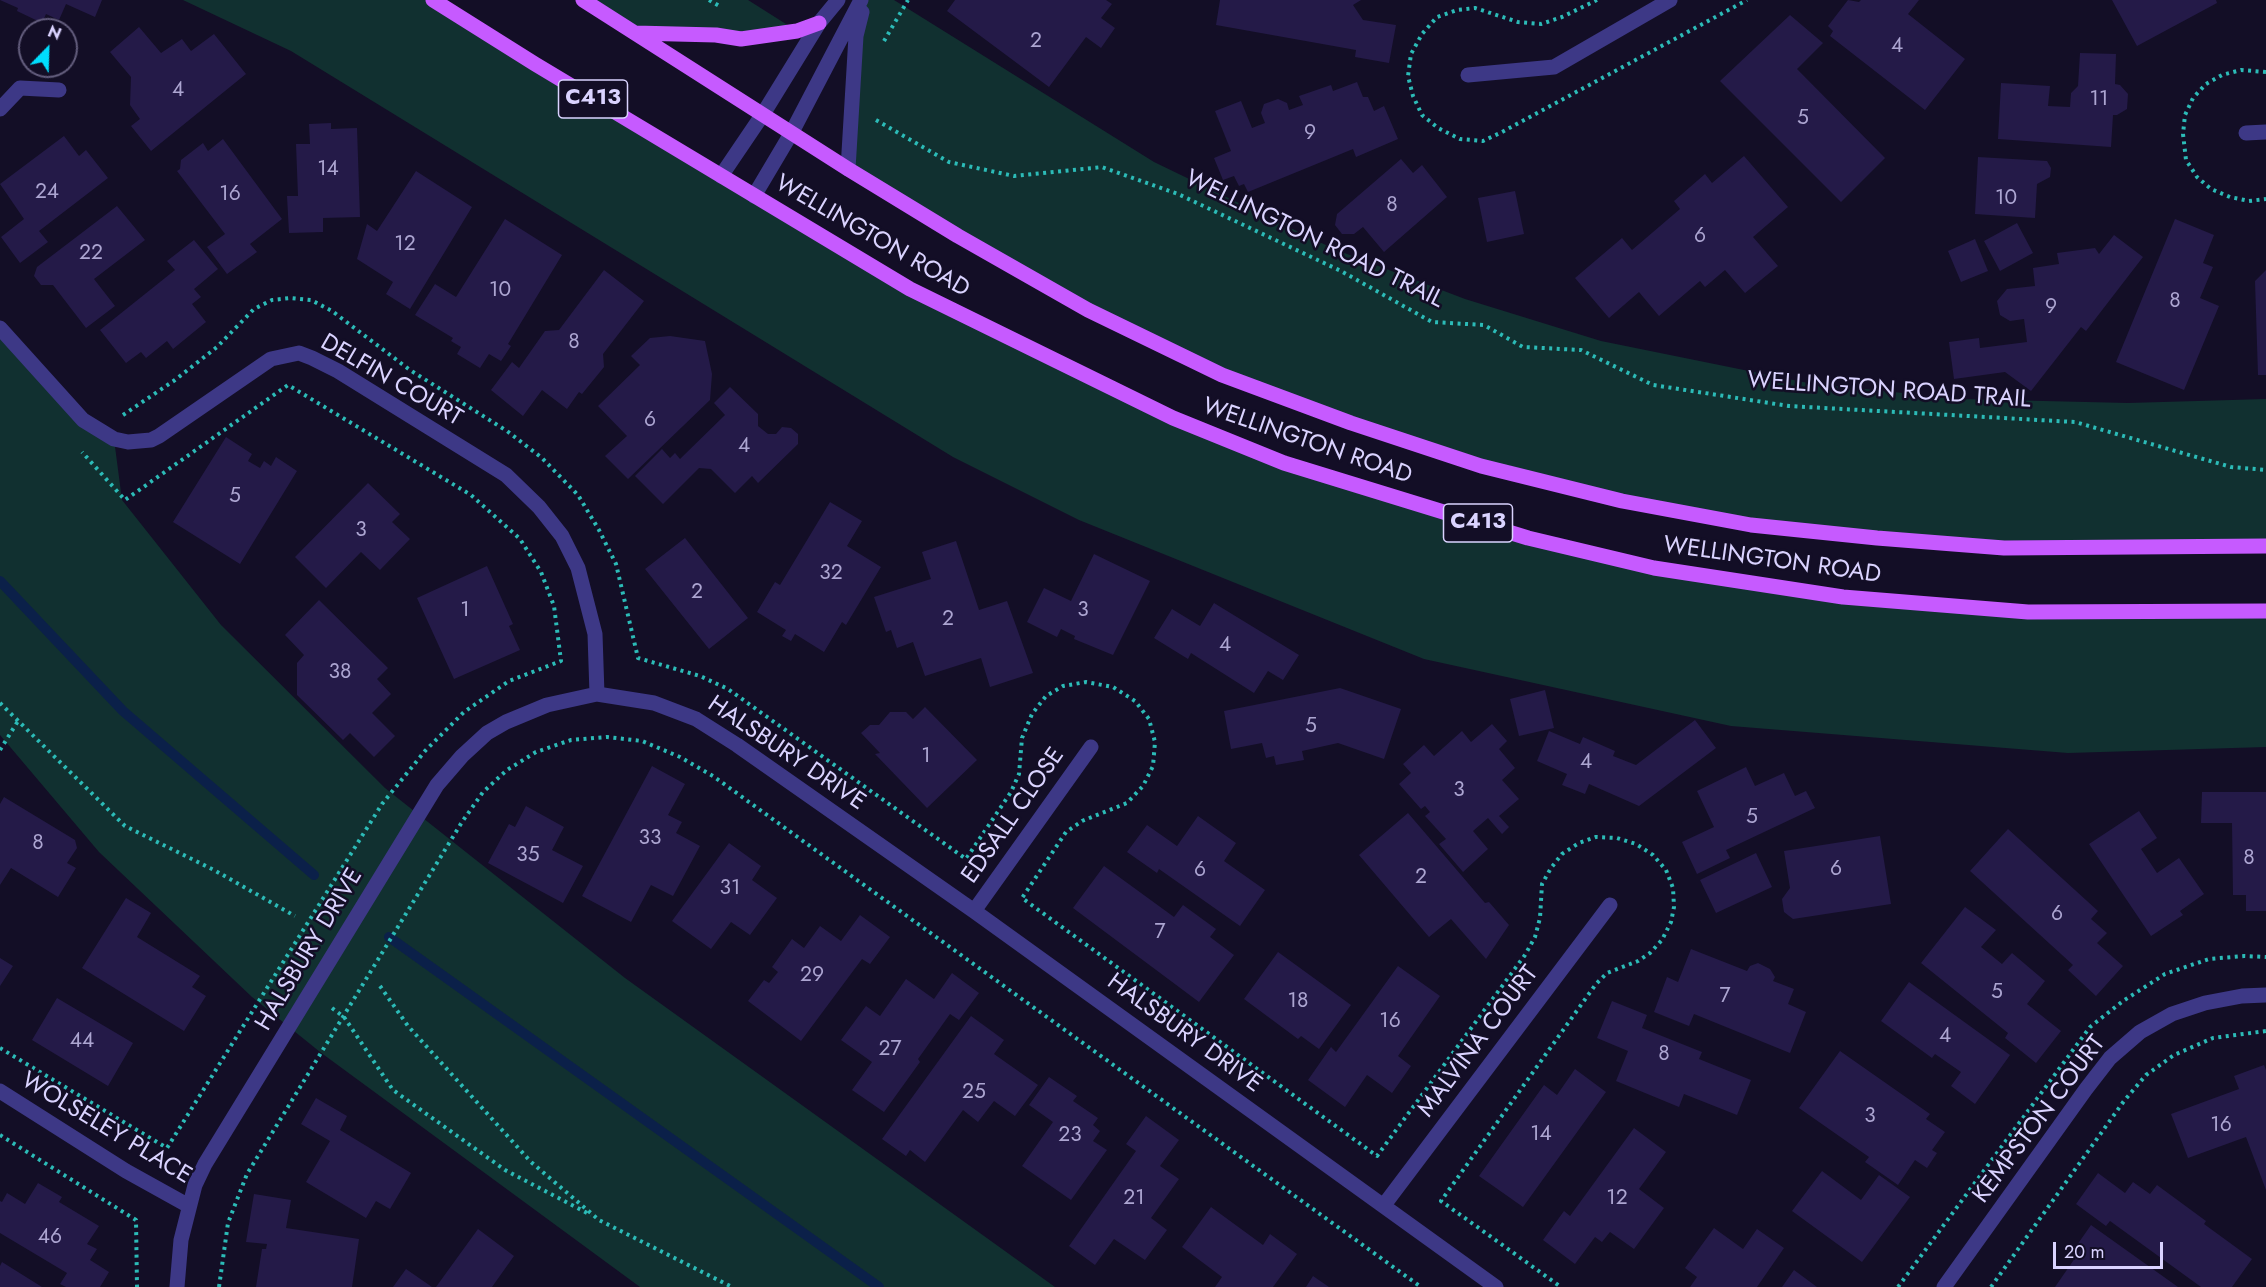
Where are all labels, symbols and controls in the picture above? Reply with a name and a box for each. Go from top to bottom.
north arrow [18,18,78,78]
text: N [44,20,65,46]
house number: 2 [1030,29,1042,55]
house number: 4 [1891,34,1903,60]
house number: 4 [172,78,184,104]
road number: C413 [558,80,628,118]
house number: 11 [2090,87,2108,113]
house number: 5 [1797,106,1809,132]
house number: 9 [1304,121,1316,147]
house number: 14 [317,157,339,183]
street label: WELLINGTON ROAD TRAIL [1180,165,1448,315]
street label: WELLINGTON ROAD [770,170,974,304]
house number: 24 [35,180,59,206]
house number: 16 [219,182,241,208]
house number: 10 [1995,186,2017,212]
house number: 8 [1386,193,1398,219]
house number: 6 [1694,224,1706,250]
house number: 12 [394,232,416,258]
house number: 22 [79,241,103,267]
house number: 10 [489,278,511,304]
house number: 8 [2169,289,2181,315]
house number: 9 [2045,295,2057,321]
street label: DELFIN COURT [315,329,467,433]
house number: 8 [568,330,580,356]
street label: WELLINGTON ROAD TRAIL [1746,367,2032,415]
street label: WELLINGTON ROAD [1199,393,1415,491]
house number: 6 [644,408,656,434]
house number: 4 [738,434,750,460]
house number: 5 [229,484,241,510]
road number: C413 [1444,504,1512,542]
house number: 3 [355,518,367,544]
street label: WELLINGTON ROAD [1661,531,1883,591]
house number: 32 [819,561,843,587]
house number: 2 [691,580,703,606]
house number: 1 [460,598,470,624]
house number: 3 [1077,598,1089,624]
house number: 2 [942,607,954,633]
house number: 4 [1219,633,1231,659]
house number: 38 [329,660,351,686]
street label: HALSBURY DRIVE [702,691,870,817]
house number: 5 [1305,714,1317,740]
street label: EDSALL CLOSE [957,743,1071,889]
house number: 1 [921,744,931,770]
house number: 4 [1580,750,1592,776]
house number: 3 [1453,778,1465,804]
house number: 5 [1746,805,1758,831]
house number: 33 [639,826,661,852]
house number: 8 [32,831,44,857]
house number: 35 [516,843,540,869]
house number: 8 [2243,846,2255,872]
house number: 6 [1830,857,1842,883]
house number: 6 [1194,858,1206,884]
street label: HALSBURY DRIVE [250,864,370,1036]
house number: 2 [1415,865,1427,891]
house number: 31 [720,876,740,902]
house number: 6 [2051,902,2063,928]
house number: 7 [1154,920,1166,946]
street label: MALVINA COURT [1413,961,1545,1123]
house number: 29 [800,963,824,989]
street label: HALSBURY DRIVE [1101,968,1267,1100]
house number: 5 [1991,980,2003,1006]
house number: 7 [1719,984,1731,1010]
house number: 18 [1288,989,1308,1015]
house number: 16 [1379,1009,1401,1035]
house number: 4 [1939,1024,1951,1050]
house number: 44 [70,1029,94,1055]
street label: KEMPSTON COURT [1968,1031,2112,1209]
house number: 27 [879,1037,901,1063]
house number: 8 [1658,1042,1670,1068]
street label: WOLSELEY PLACE [16,1067,196,1191]
house number: 25 [962,1080,986,1106]
house number: 3 [1864,1104,1876,1130]
house number: 16 [2210,1113,2232,1139]
house number: 14 [1530,1122,1552,1148]
house number: 23 [1058,1123,1082,1149]
house number: 21 [1123,1186,1145,1212]
house number: 12 [1606,1186,1628,1212]
house number: 46 [38,1225,62,1251]
scale bar [2056,1230,2166,1268]
text: 20 m [2064,1239,2104,1265]

